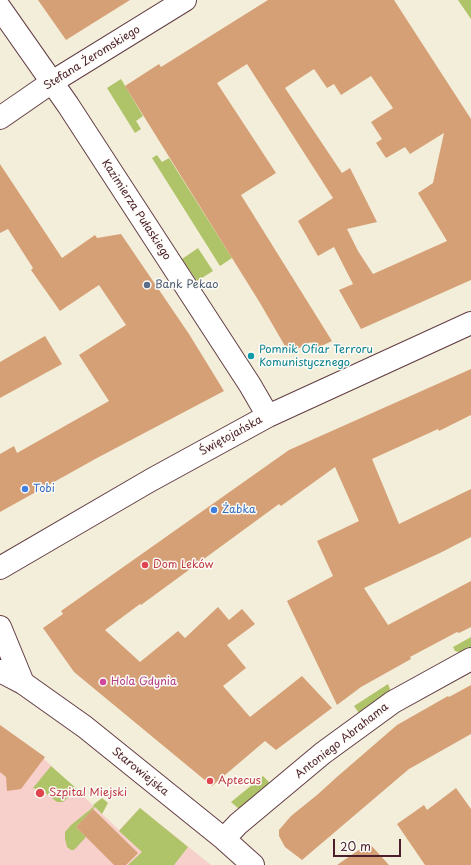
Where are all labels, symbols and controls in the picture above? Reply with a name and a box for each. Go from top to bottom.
street label: Stefana Żeromskiego [41,23,143,93]
street label: Kazimierza Pułaskiego [99,157,173,263]
place label: Bank Pekao [155,278,219,292]
marker: Bank Pekao [142,280,152,290]
place label: Pomnik Ofiar Terroru Komunistycznego [259,343,373,369]
marker: Pomnik Ofiar Terroru Komunistycznego [246,351,256,361]
street label: Świętojańska [197,413,265,459]
place label: Tobi [33,482,55,496]
marker: Tobi [20,484,30,494]
place label: Żabka [222,503,256,517]
marker: Żabka [209,505,219,515]
place label: Dom Leków [153,558,214,572]
marker: Dom Leków [140,560,150,570]
place label: Hola Gdynia [111,675,177,689]
marker: Hola Gdynia [98,677,108,687]
street label: Antoniego Abrahama [293,701,391,781]
street label: Starowiejska [109,745,171,799]
place label: Aptecus [218,774,261,788]
marker: Aptecus [205,776,215,786]
place label: Szpital Miejski [49,786,127,800]
marker: Szpital Miejski [34,787,46,799]
scale bar [335,831,403,857]
text: 20 m [340,837,371,855]

